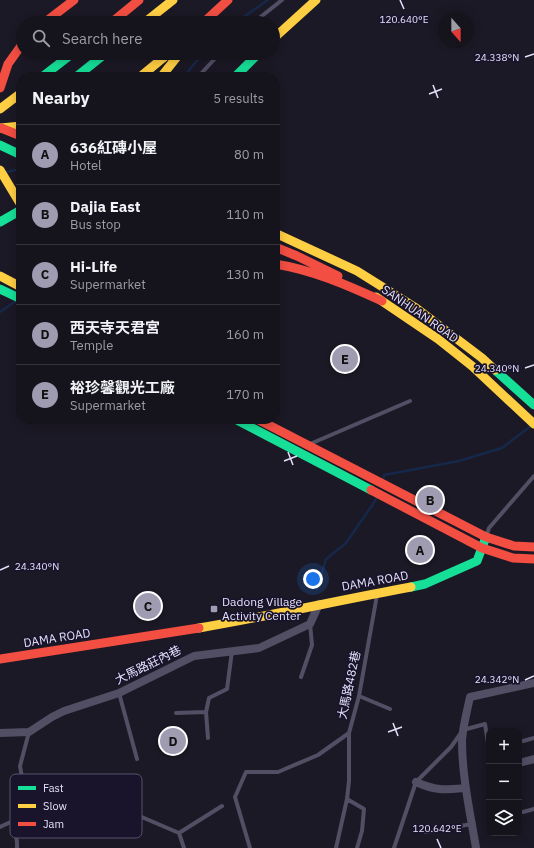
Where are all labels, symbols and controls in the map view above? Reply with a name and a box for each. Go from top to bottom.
north arrow [438,12,474,48]
text: 120.640°E [379,13,429,26]
search box [16,16,280,60]
icon: search [30,27,52,49]
text: Search here [62,29,142,48]
text: 24.338°N [475,51,519,64]
text: Nearby [32,87,90,109]
text: 5 results [213,90,264,107]
text: 636紅磚小屋 [70,138,157,157]
text: A [41,146,49,163]
text: 80 m [234,146,264,163]
text: Hotel [70,157,102,174]
text: Dajia East [70,197,140,216]
text: B [41,206,49,223]
text: 110 m [226,206,264,223]
text: Bus stop [70,216,121,233]
text: Hi-Life [70,257,117,276]
text: C [41,266,49,283]
text: 130 m [226,266,264,283]
text: Supermarket [70,276,146,293]
street label: SANHUAN ROAD [379,282,462,346]
text: 西天寺天君宮 [70,318,160,337]
text: D [40,326,50,343]
text: 160 m [226,326,264,343]
text: Temple [70,337,113,354]
pin: E [332,344,358,374]
text: 24.340°N [475,362,519,375]
text: 裕珍馨觀光工廠 [70,378,175,397]
text: E [41,386,49,403]
text: 170 m [226,386,264,403]
text: Supermarket [70,397,146,414]
pin: B [417,485,443,515]
pin: A [407,535,433,565]
text: 24.340°N [15,560,59,573]
street label: DAMA ROAD [340,567,409,594]
your location [303,569,323,589]
pin: C [135,591,161,621]
place label: Dadong Village Activity Center [222,594,303,623]
marker: Dadong Village Activity Center [209,604,219,614]
street label: DAMA ROAD [22,625,91,650]
street label: 大馬路莊內巷 [112,642,183,687]
street label: 大馬路482巷 [334,649,363,720]
text: 24.342°N [475,673,519,686]
pin: D [160,726,186,756]
map controls [486,728,522,836]
button: + [486,728,522,764]
button: − [486,764,522,800]
legend [10,774,142,838]
text: Fast [43,781,64,795]
text: Slow [43,799,67,813]
button: layers [486,800,522,836]
text: Jam [43,817,64,831]
text: 120.642°E [412,822,462,835]

